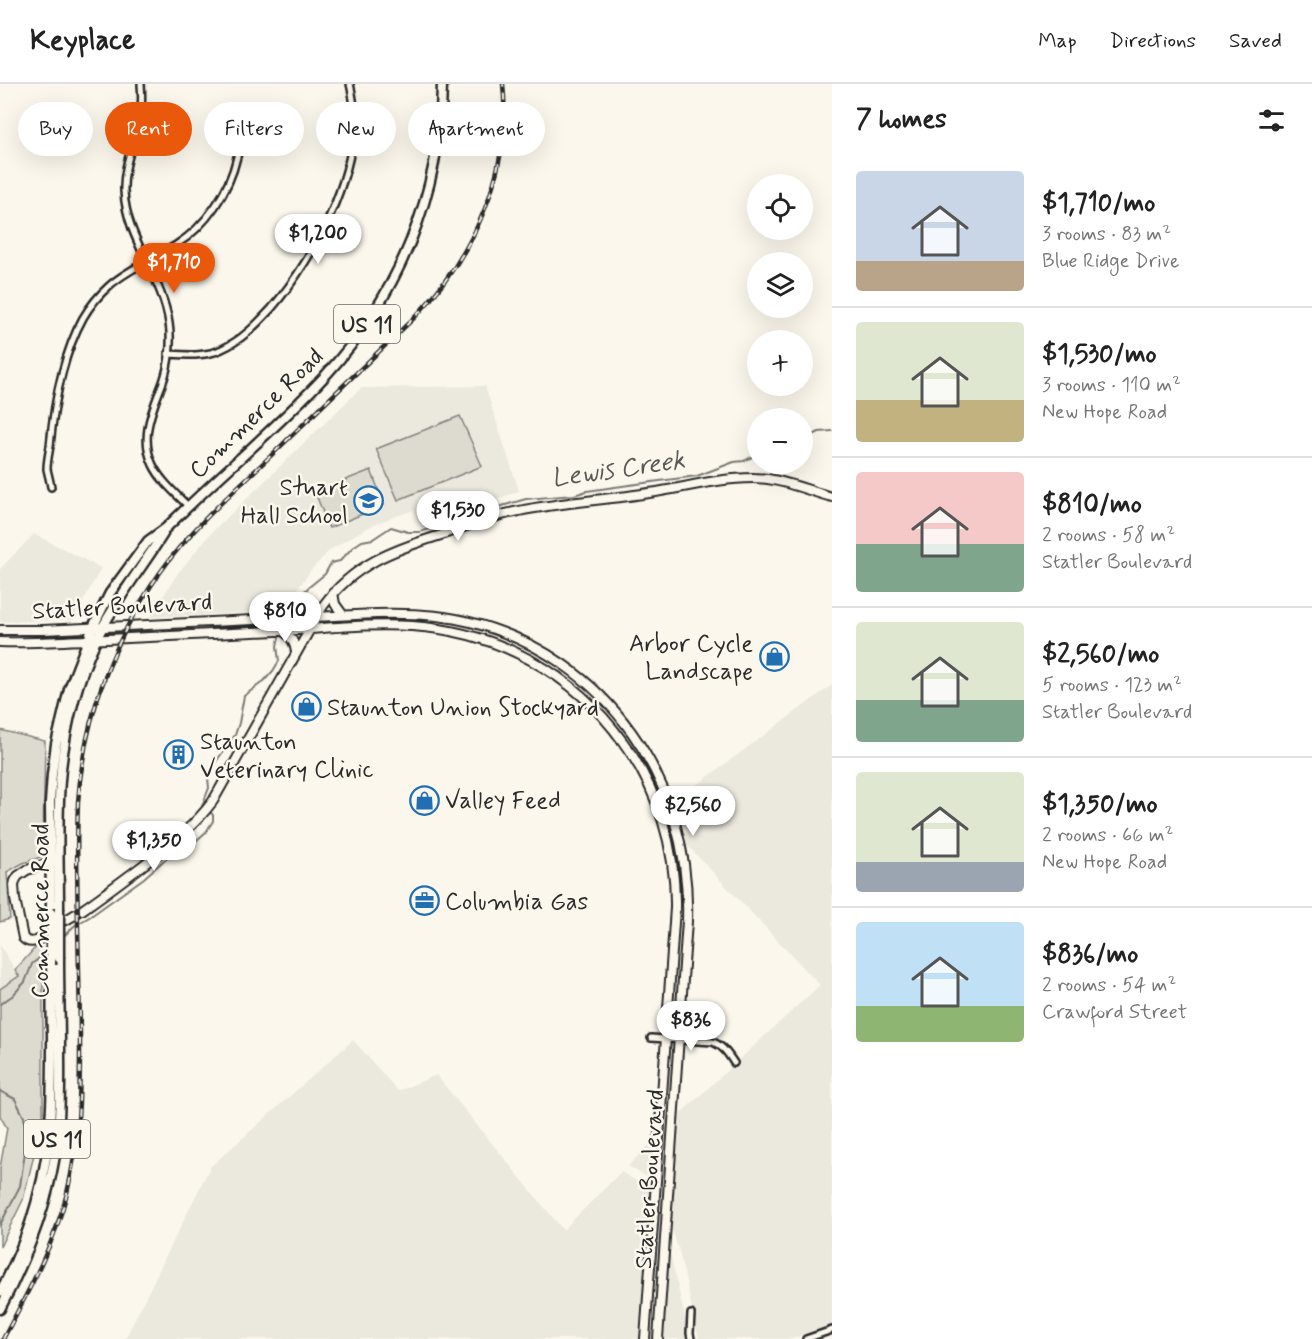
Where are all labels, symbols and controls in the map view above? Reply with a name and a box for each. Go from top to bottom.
text: Keyplace [30,23,135,60]
text: Map [1038,27,1077,55]
text: Directions [1110,27,1196,55]
text: Saved [1229,27,1282,55]
chip: Buy [18,102,93,156]
chip: Rent [105,102,192,156]
chip: Filters [204,102,304,156]
chip: New [316,102,396,156]
chip: Apartment [408,102,545,156]
text: 7 homes [856,103,947,137]
icon: filters [1255,104,1288,137]
map controls [747,174,813,474]
button: locate [747,174,813,240]
text: $1,710/mo [1042,187,1155,221]
icon: home [904,195,976,267]
pin: $1,200 [269,214,367,265]
text: $1,200 [289,220,347,247]
text: 3 rooms · 83 m² [1042,221,1171,248]
pin: $1,710 [125,243,223,294]
text: Blue Ridge Drive [1042,248,1179,275]
text: $1,710 [147,249,201,276]
button: layers [747,252,813,318]
road number: US 11 [334,305,400,343]
button: + [747,330,813,396]
text: $1,530/mo [1042,338,1157,372]
street label: Commerce Road [183,342,331,486]
icon: home [904,346,976,418]
text: 3 rooms · 110 m² [1042,372,1181,399]
text: New Hope Road [1042,399,1167,426]
button: − [747,408,813,474]
water label: Lewis Creek [550,444,687,496]
place label: Stuart Hall School [241,473,348,532]
school or university icon: Stuart Hall School [353,485,385,517]
text: $810/mo [1042,488,1142,522]
pin: $1,530 [409,491,507,542]
icon: home [904,496,976,568]
text: $1,530 [430,497,486,524]
text: 2 rooms · 58 m² [1042,522,1175,549]
text: Statler Boulevard [1042,549,1192,576]
street label: Statler Boulevard [31,587,213,628]
pin: $810 [249,592,321,643]
text: $810 [263,598,307,625]
place label: Arbor Cycle Landscape [629,629,753,688]
text: $2,560/mo [1042,638,1159,672]
shop icon: Arbor Cycle Landscape [758,641,790,673]
icon: home [904,646,976,718]
text: 5 rooms · 123 m² [1042,672,1182,699]
shop icon: Staunton Union Stockyard [290,691,322,723]
place label: Staunton Union Stockyard [327,693,599,724]
text: Statler Boulevard [1042,699,1192,726]
place label: Staunton Veterinary Clinic [200,727,374,786]
building icon: Staunton Veterinary Clinic [163,739,195,771]
shop icon: Valley Feed [408,784,440,816]
place label: Valley Feed [445,786,561,817]
pin: $2,560 [644,786,742,837]
text: $1,350/mo [1042,788,1158,822]
text: $2,560 [664,792,722,819]
icon: home [904,796,976,868]
pin: $1,350 [105,821,203,872]
text: 2 rooms · 66 m² [1042,822,1173,849]
street label: Commerce Road [26,823,57,999]
text: $1,350 [126,827,182,854]
text: New Hope Road [1042,849,1167,876]
office icon: Columbia Gas [408,885,440,917]
place label: Columbia Gas [445,887,588,918]
text: $836/mo [1042,938,1138,972]
icon: home [904,946,976,1018]
text: 2 rooms · 54 m² [1042,972,1176,999]
text: Crawford Street [1042,999,1187,1026]
pin: $836 [655,1001,727,1052]
text: $836 [671,1007,711,1034]
street label: Statler Boulevard [629,1088,672,1270]
road number: US 11 [24,1120,90,1158]

